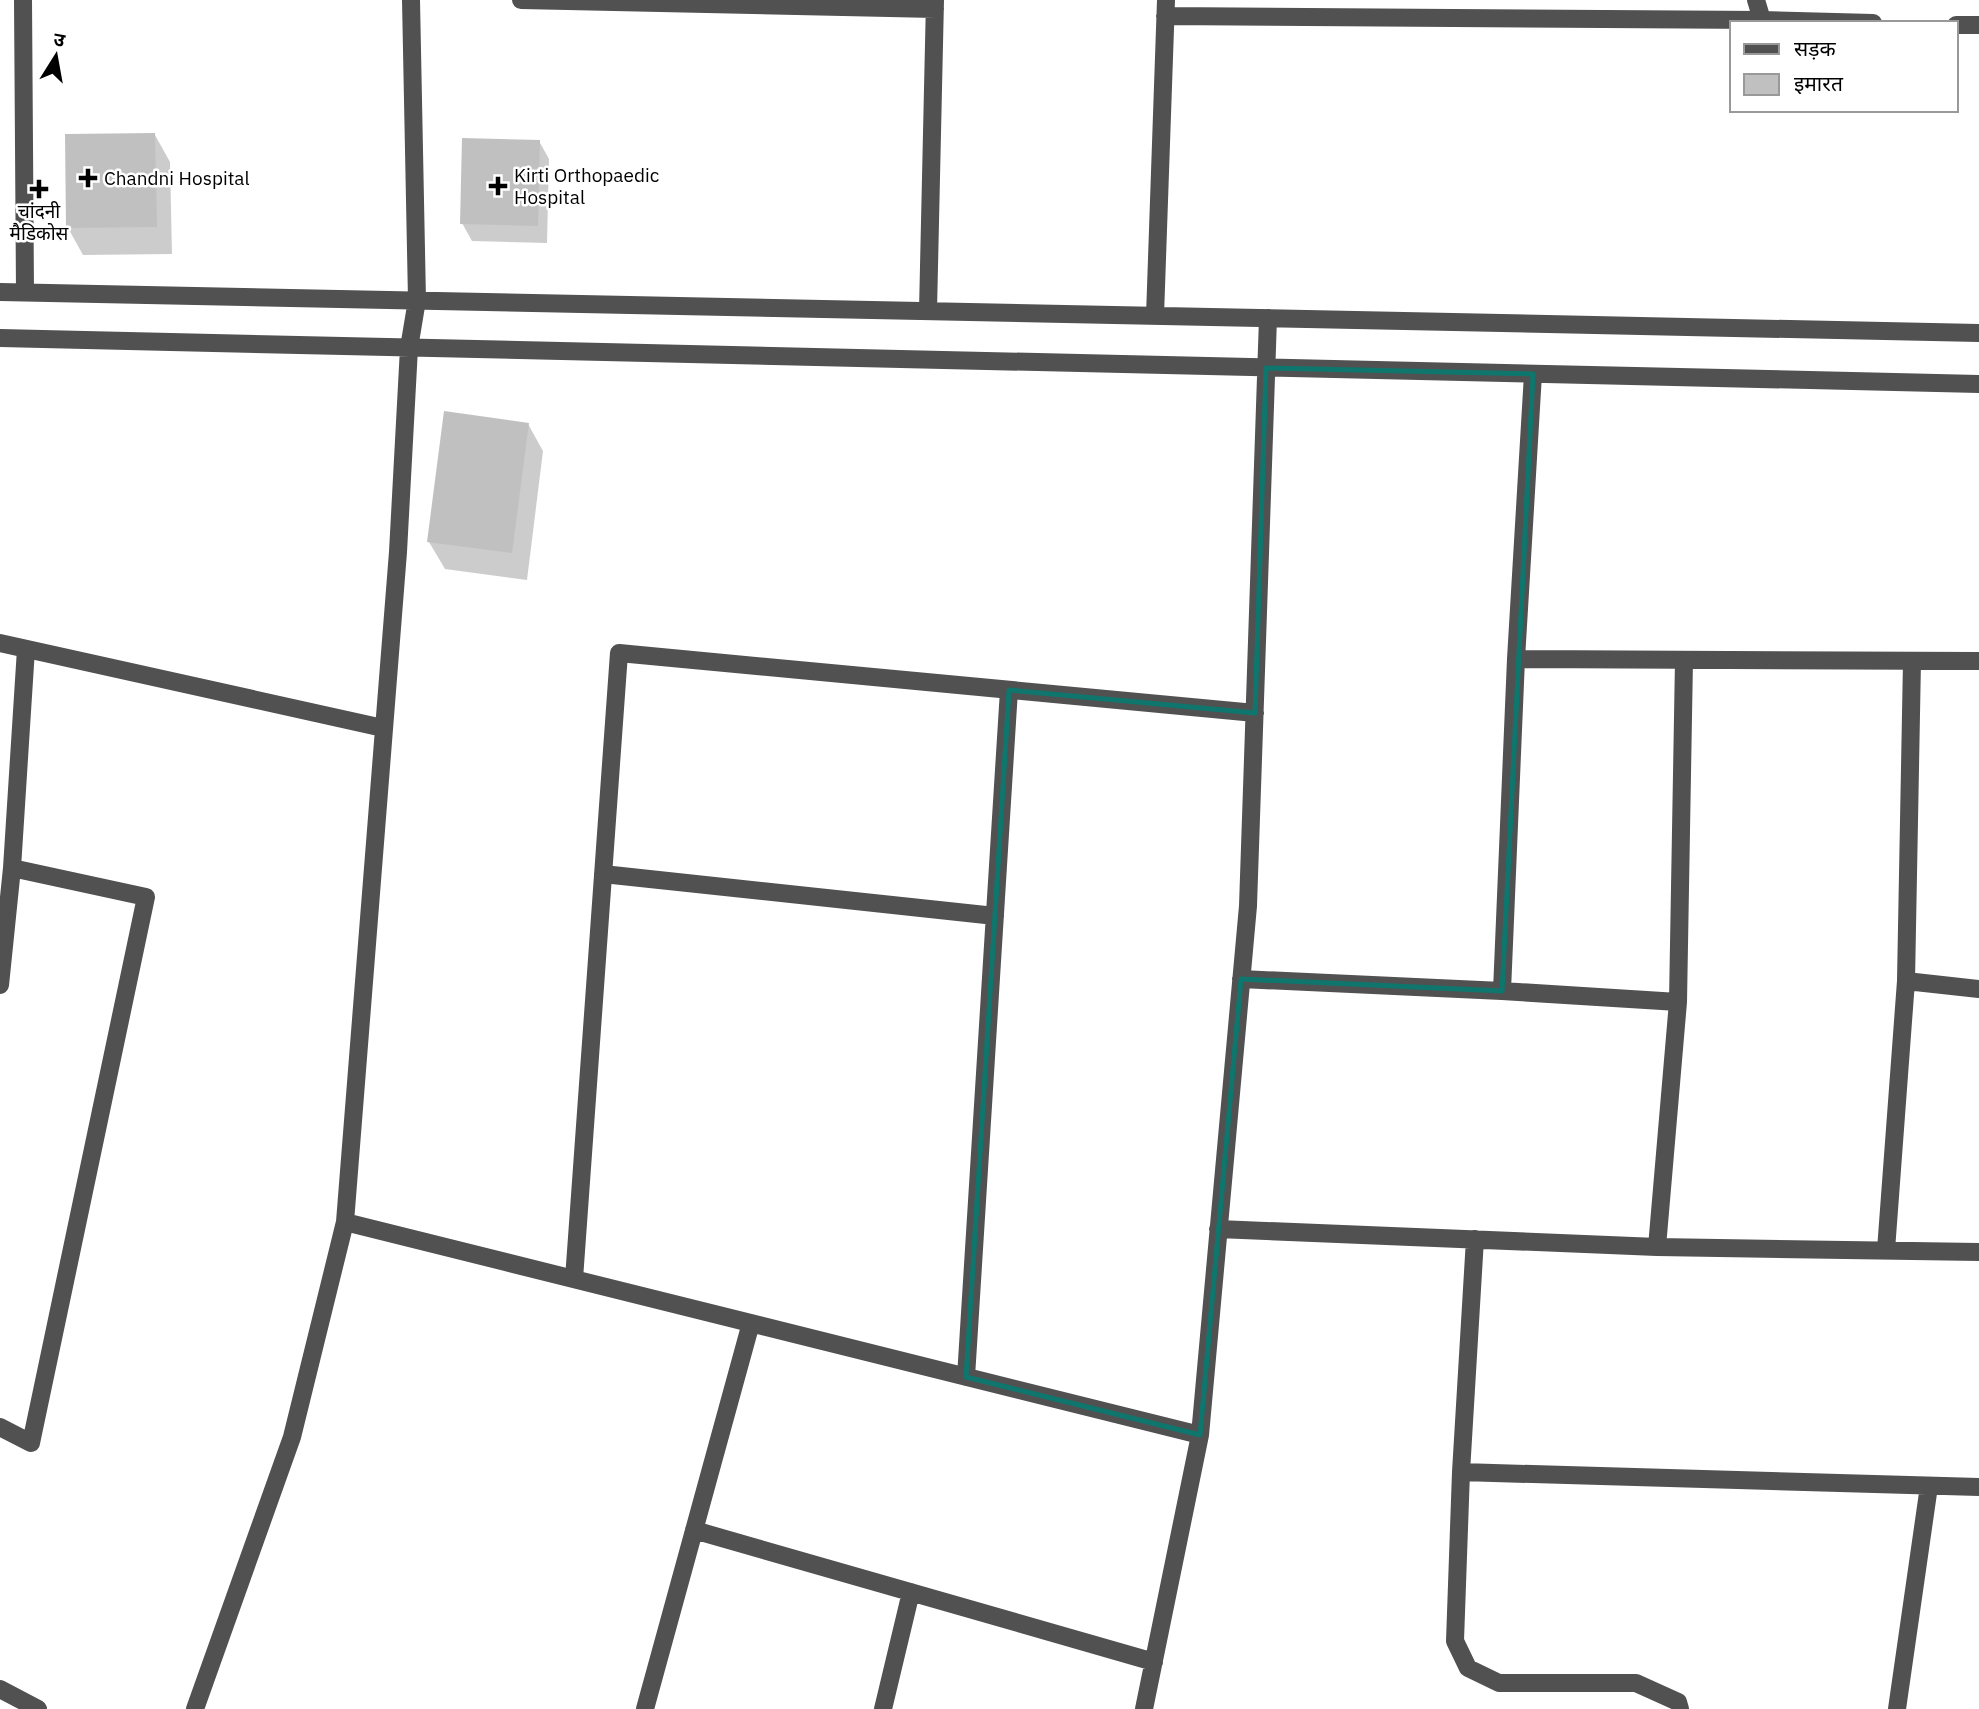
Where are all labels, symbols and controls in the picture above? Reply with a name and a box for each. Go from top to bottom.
north arrow [21,21,91,91]
legend [1730,21,1958,112]
text: उ [51,26,68,52]
text: सड़क [1794,34,1836,62]
text: इमारत [1794,69,1844,97]
place label: Kirti Orthopaedic Hospital [514,163,660,209]
place label: Chandni Hospital [104,166,250,190]
marker: Chandni Hospital [78,168,98,188]
marker: Kirti Orthopaedic Hospital [488,176,508,196]
marker: चांदनी मैडिकोस [31,181,47,197]
place label: चांदनी मैडिकोस [10,199,70,245]

